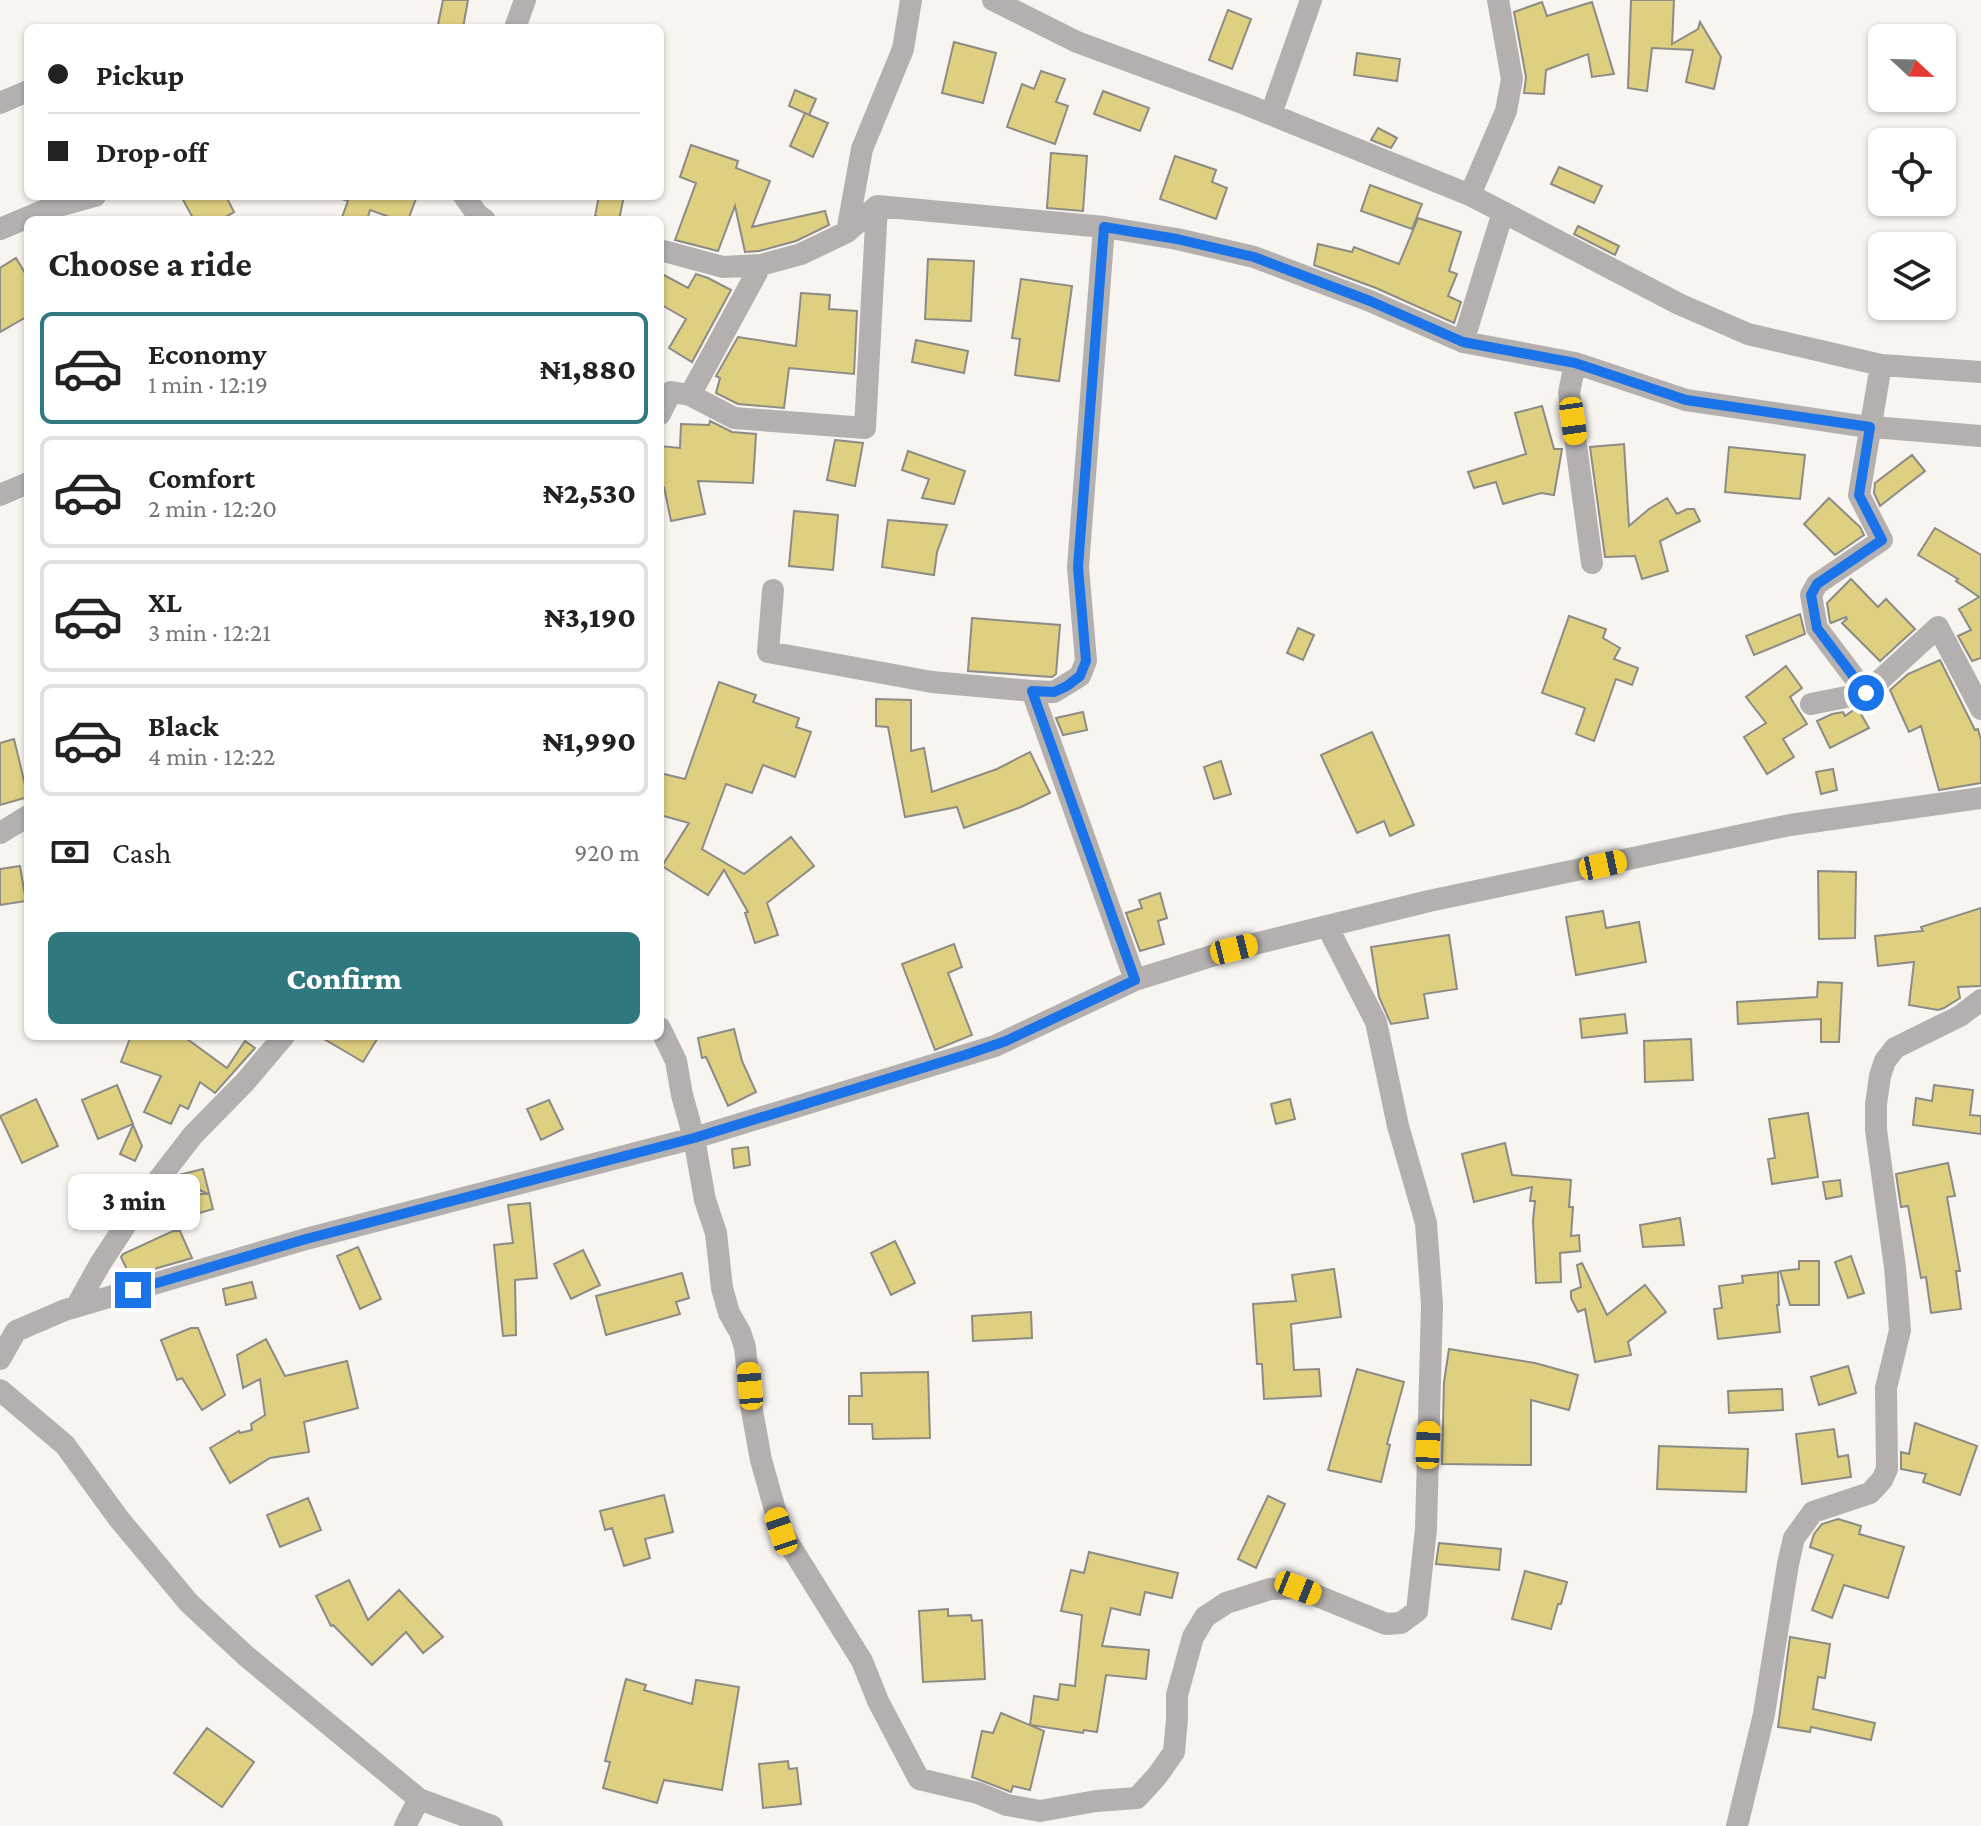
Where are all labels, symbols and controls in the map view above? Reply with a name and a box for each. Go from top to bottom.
north arrow [1868,24,1956,112]
map controls [1868,24,1956,320]
text: Pickup [96,58,184,91]
button: locate [1868,128,1956,216]
text: Drop-off [96,135,207,168]
button: layers [1868,232,1956,320]
text: Choose a ride [48,244,252,284]
icon: car [52,332,124,404]
text: Economy [148,337,267,370]
text: ₦1,880 [540,352,636,385]
text: 1 min · 12:19 [148,370,268,399]
car [1558,396,1588,446]
icon: car [52,456,124,528]
text: Comfort [148,461,255,494]
text: ₦2,530 [543,476,636,509]
text: 2 min · 12:20 [148,494,277,523]
icon: car [52,580,124,652]
text: XL [148,585,182,618]
text: ₦3,190 [544,600,636,633]
text: 3 min · 12:21 [148,618,271,647]
route start [1848,675,1884,711]
icon: car [52,704,124,776]
text: Black [148,709,219,742]
text: ₦1,990 [543,724,636,757]
text: 4 min · 12:22 [148,742,275,771]
icon: cash [48,830,92,874]
text: Cash [112,836,171,869]
text: 920 m [574,838,640,867]
car [1577,848,1629,882]
button: Confirm [48,932,640,1024]
car [1208,932,1260,966]
callout: 3 min [67,1174,199,1230]
text: 3 min [102,1187,166,1216]
route end [115,1272,151,1308]
car [736,1361,764,1411]
car [1415,1421,1441,1469]
car [762,1504,800,1558]
car [1271,1568,1325,1608]

